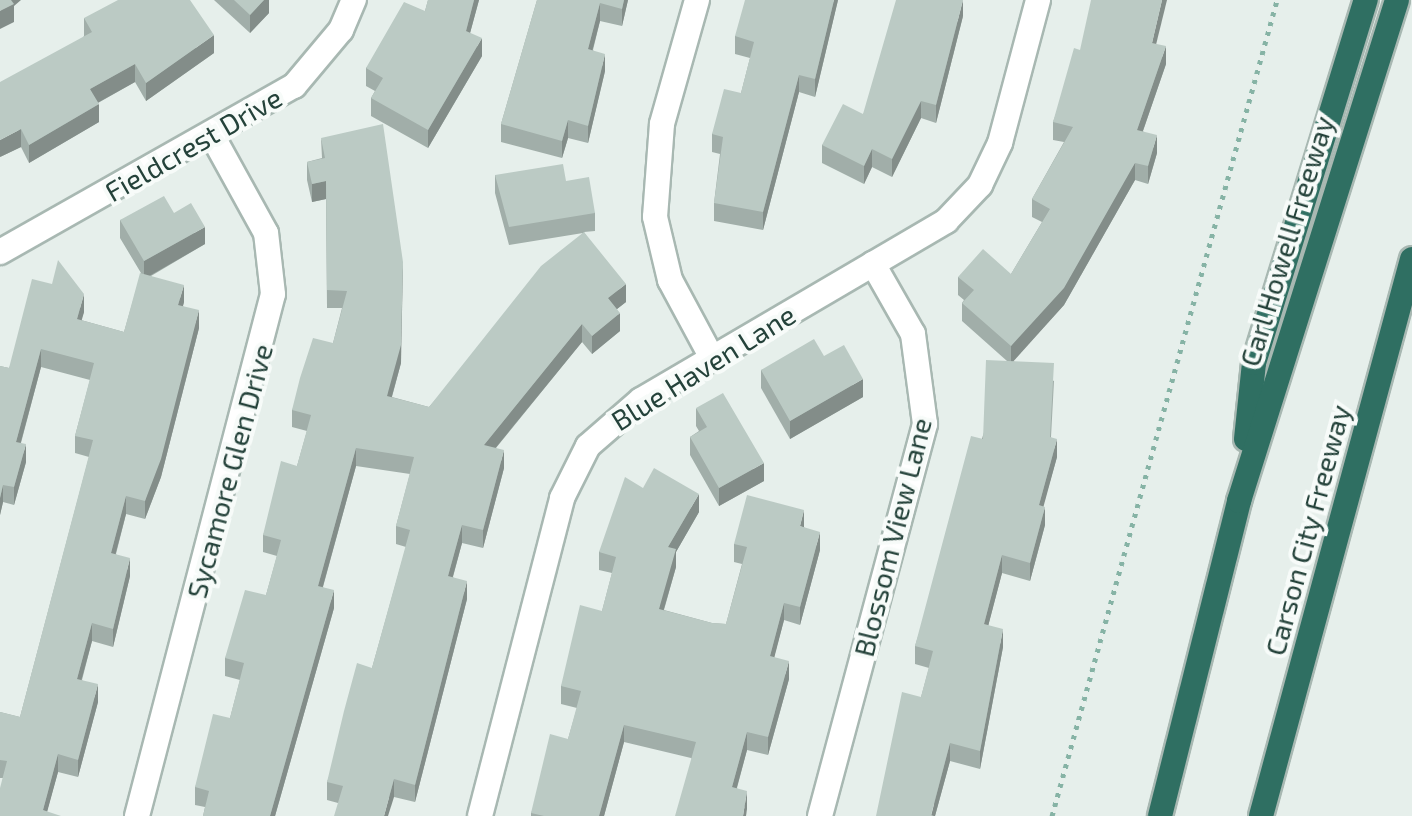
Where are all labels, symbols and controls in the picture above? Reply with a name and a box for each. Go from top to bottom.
street label: Fieldcrest Drive [99,80,287,208]
street label: Carl Howell Freeway [1232,111,1340,371]
street label: Blue Haven Lane [605,297,801,437]
street label: Sycamore Glen Drive [179,340,279,602]
street label: Carson City Freeway [1257,401,1357,659]
street label: Blossom View Lane [846,414,938,660]

